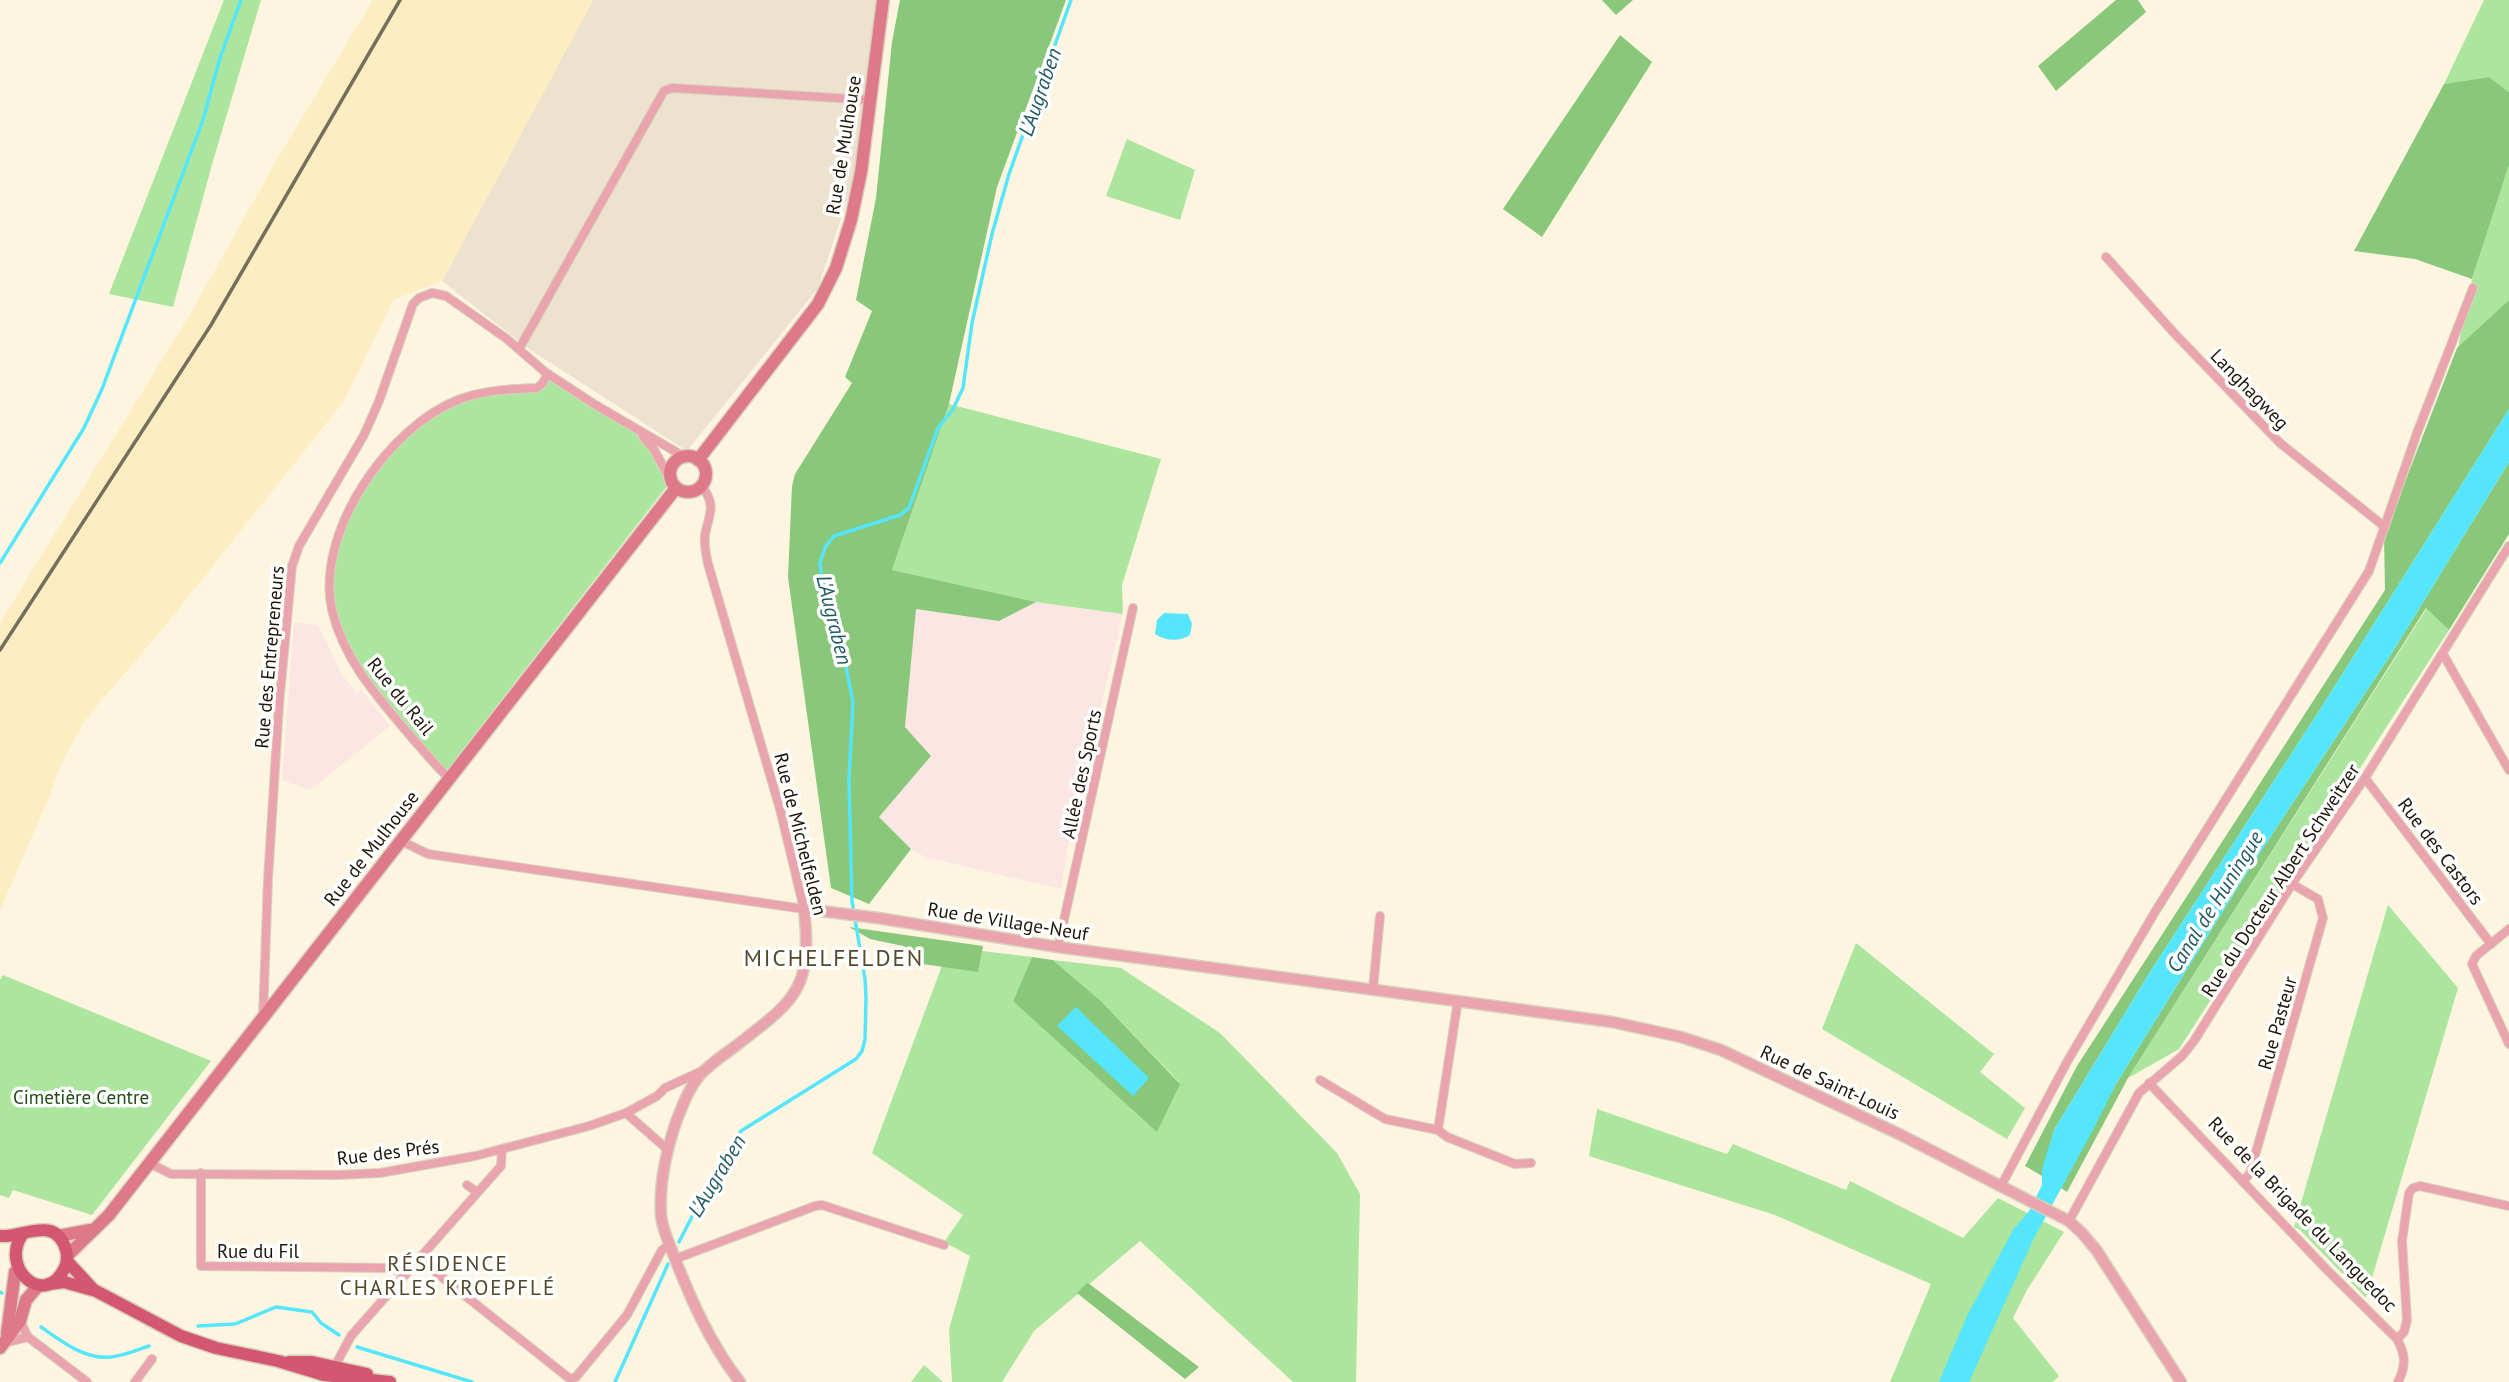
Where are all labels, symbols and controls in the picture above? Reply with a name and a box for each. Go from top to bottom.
water label: L'Augraben [1012,44,1067,139]
street label: Rue de Mulhouse [820,74,866,216]
street label: Langhagweg [2206,344,2294,434]
street label: Rue des Entrepreneurs [249,565,289,749]
water label: L'Augraben [810,572,859,668]
street label: Rue du Rail [362,652,440,740]
street label: Allée des Sports [1056,707,1106,841]
street label: Rue de Michelfelden [769,750,833,918]
street label: Rue du Docteur Albert Schweitzer [2196,758,2365,1001]
street label: Rue de Mulhouse [318,785,424,911]
street label: Rue des Castors [2393,793,2489,909]
water label: Canal de Huningue [2160,826,2269,978]
street label: Rue de Village-Neuf [926,896,1091,946]
district label: MICHELFELDEN [744,943,924,972]
street label: Rue Pasteur [2252,973,2302,1072]
street label: Rue de Saint-Louis [1757,1039,1903,1125]
park label: Cimetière Centre [13,1085,149,1109]
street label: Rue de la Brigade du Languedoc [2203,1111,2403,1317]
water label: L'Augraben [681,1130,752,1222]
street label: Rue des Prés [335,1134,441,1170]
street label: Rue du Fil [217,1239,299,1263]
district label: RÉSIDENCE CHARLES KROEPFLÉ [340,1250,556,1301]

